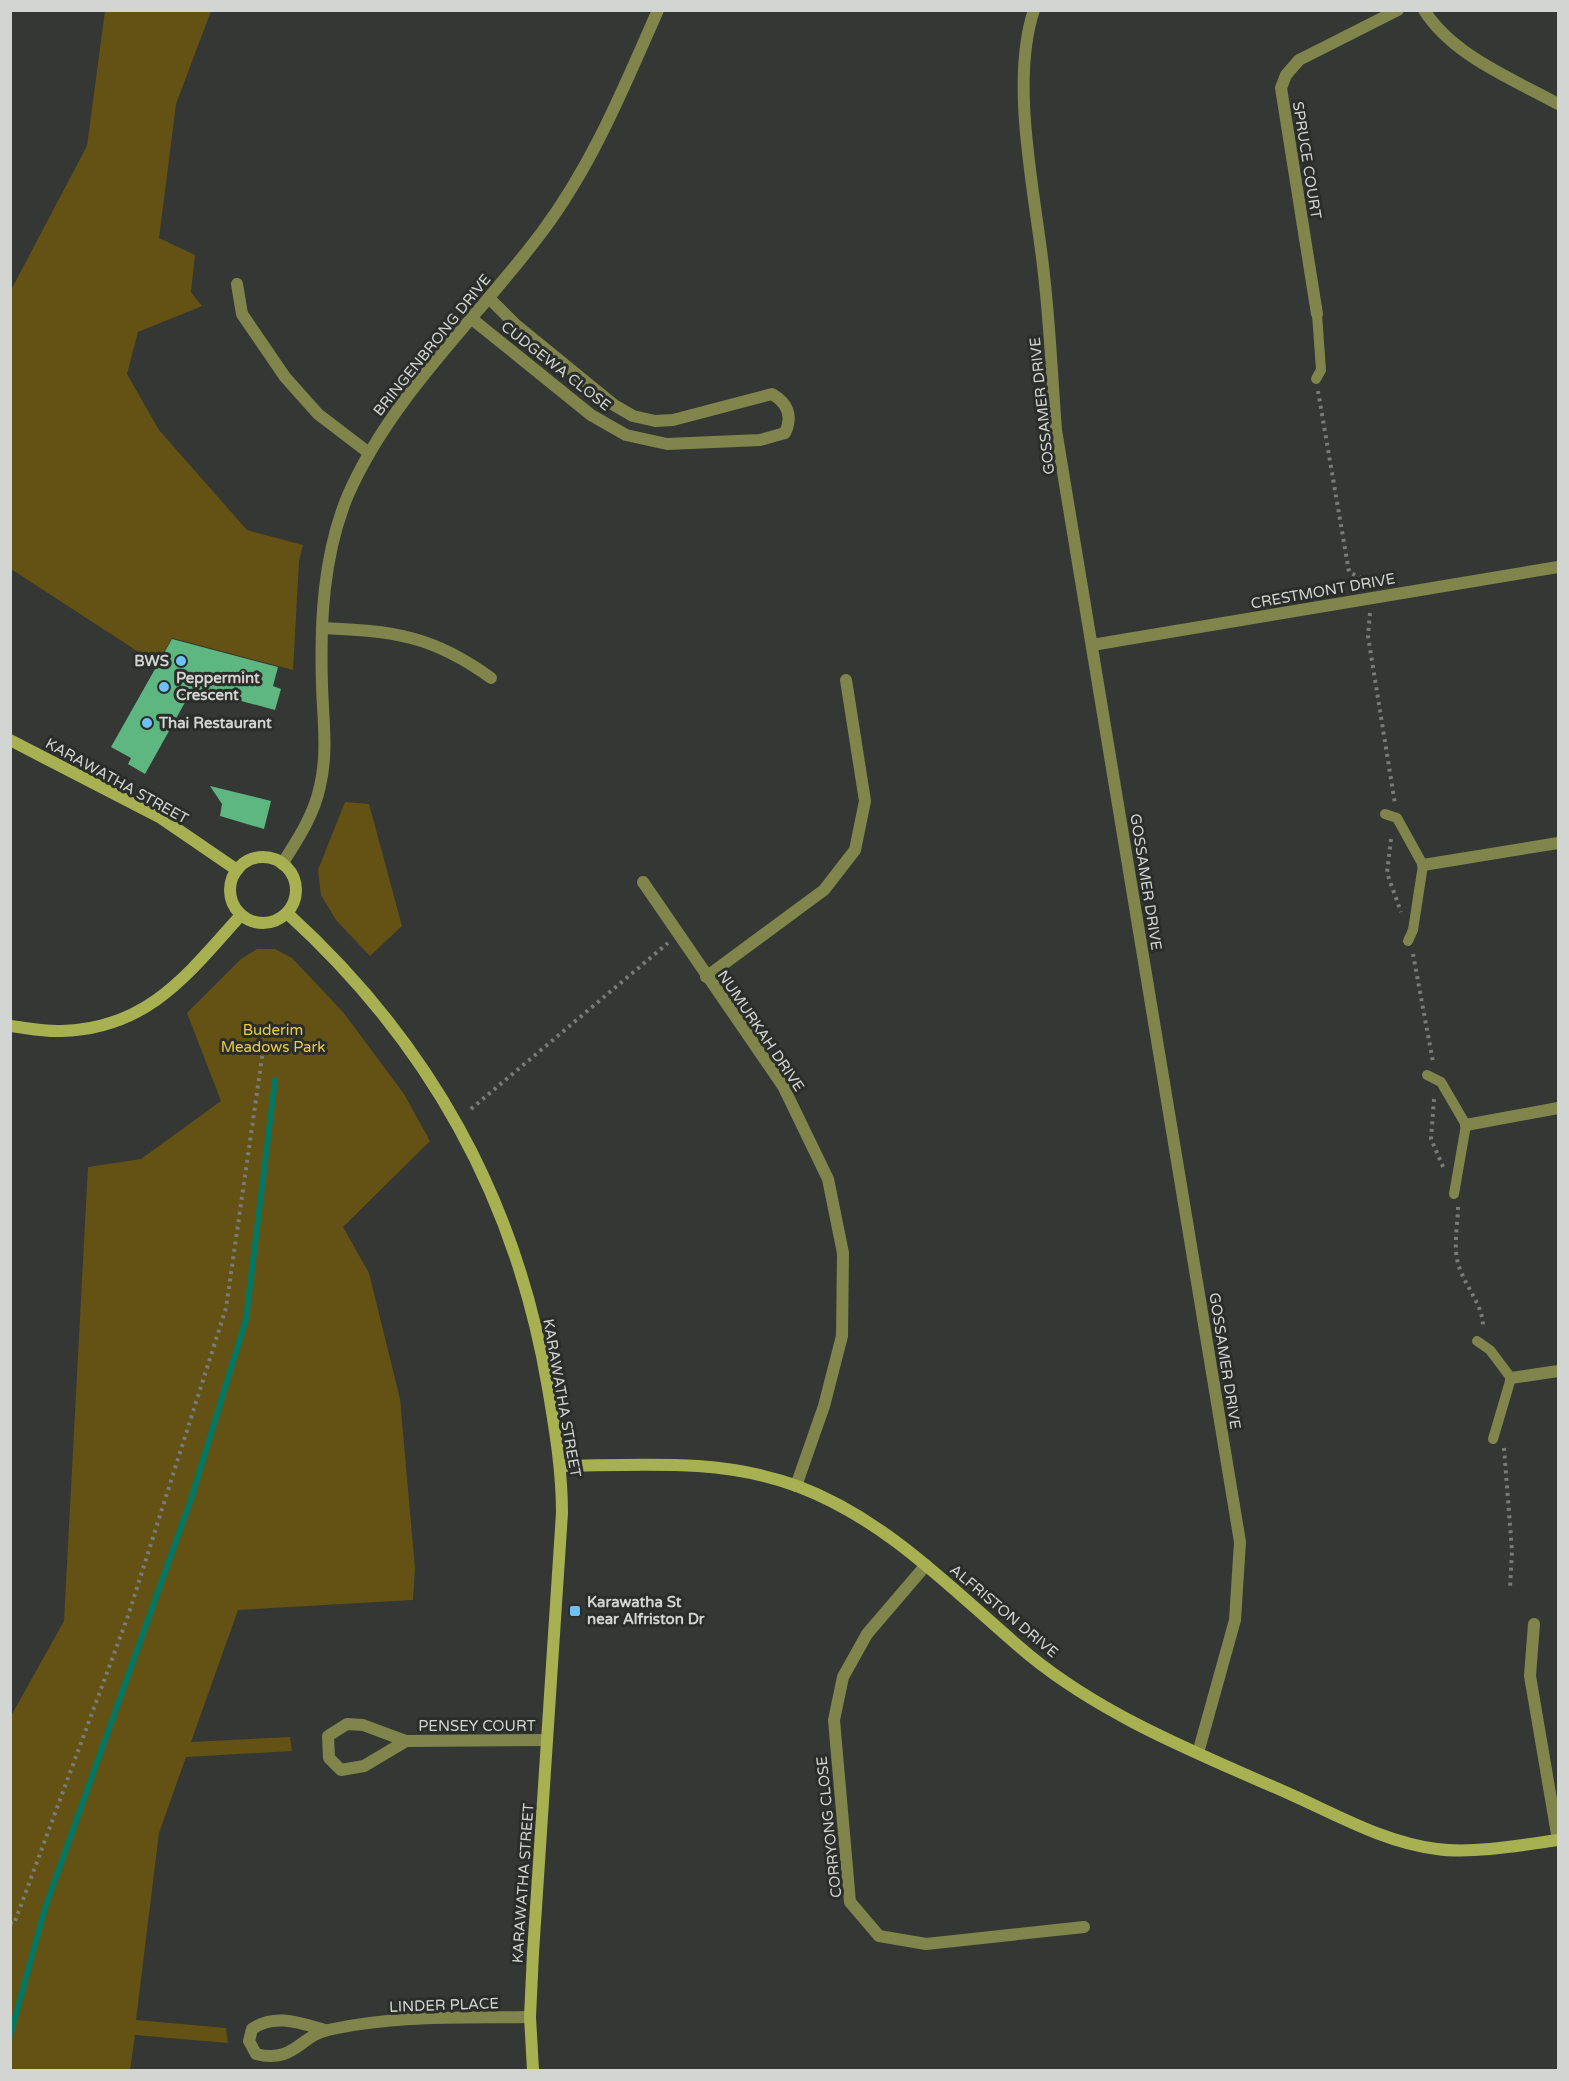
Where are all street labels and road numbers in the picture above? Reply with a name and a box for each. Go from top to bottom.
street label: SPRUCE COURT [1289,100,1325,220]
street label: BRINGENBRONG DRIVE [369,271,495,419]
street label: CUDGEWA CLOSE [498,318,614,414]
street label: GOSSAMER DRIVE [1026,336,1058,476]
street label: CRESTMONT DRIVE [1249,569,1397,613]
street label: KARAWATHA STREET [42,734,192,828]
street label: GOSSAMER DRIVE [1126,812,1166,952]
street label: NUMURKAH DRIVE [714,967,808,1095]
street label: GOSSAMER DRIVE [1205,1291,1245,1431]
street label: KARAWATHA STREET [539,1317,585,1479]
street label: ALFRISTON DRIVE [946,1560,1062,1662]
street label: PENSEY COURT [418,1717,536,1735]
street label: CORRYONG CLOSE [813,1755,845,1899]
street label: KARAWATHA STREET [508,1802,538,1964]
street label: LINDER PLACE [389,1994,499,2016]

